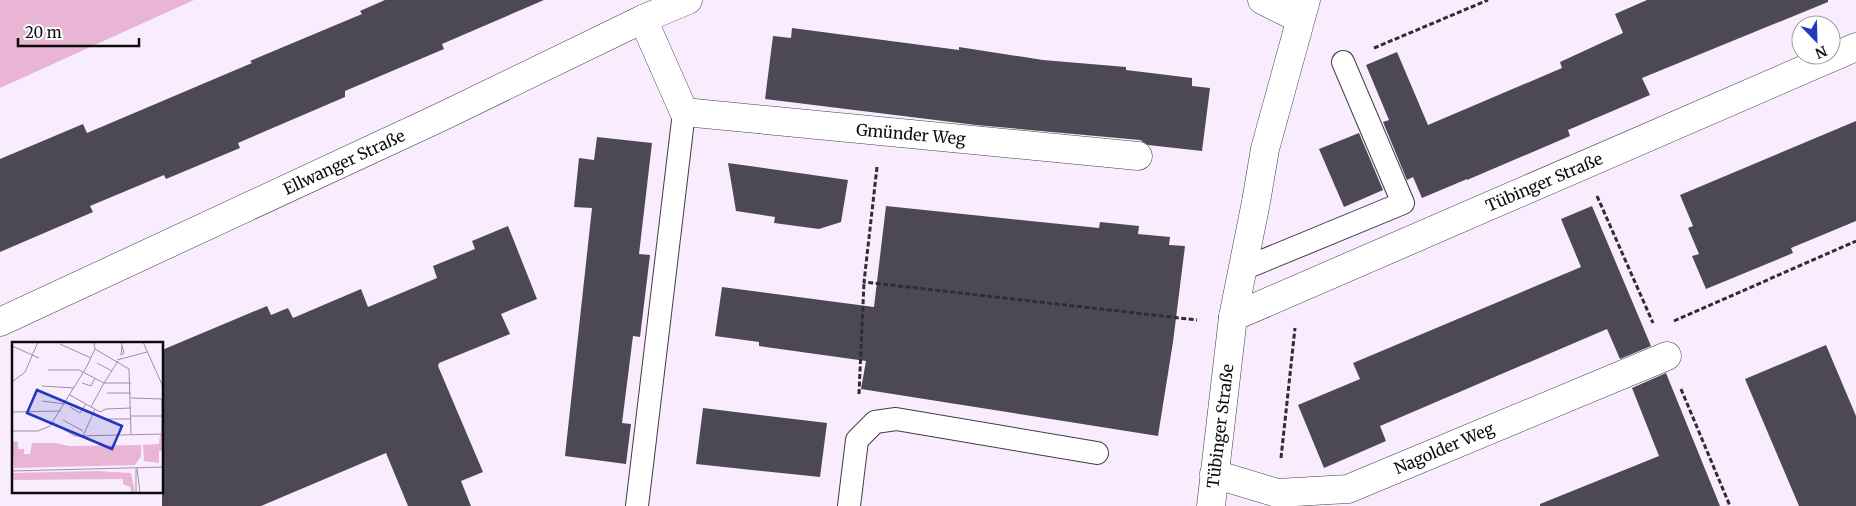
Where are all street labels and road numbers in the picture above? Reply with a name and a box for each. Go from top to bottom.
street label: Gmünder Weg [855,119,967,149]
street label: Ellwanger Straße [280,125,408,199]
street label: Tübinger Straße [1482,148,1606,216]
street label: Tübinger Straße [1202,363,1238,489]
street label: Nagolder Weg [1391,418,1497,478]

